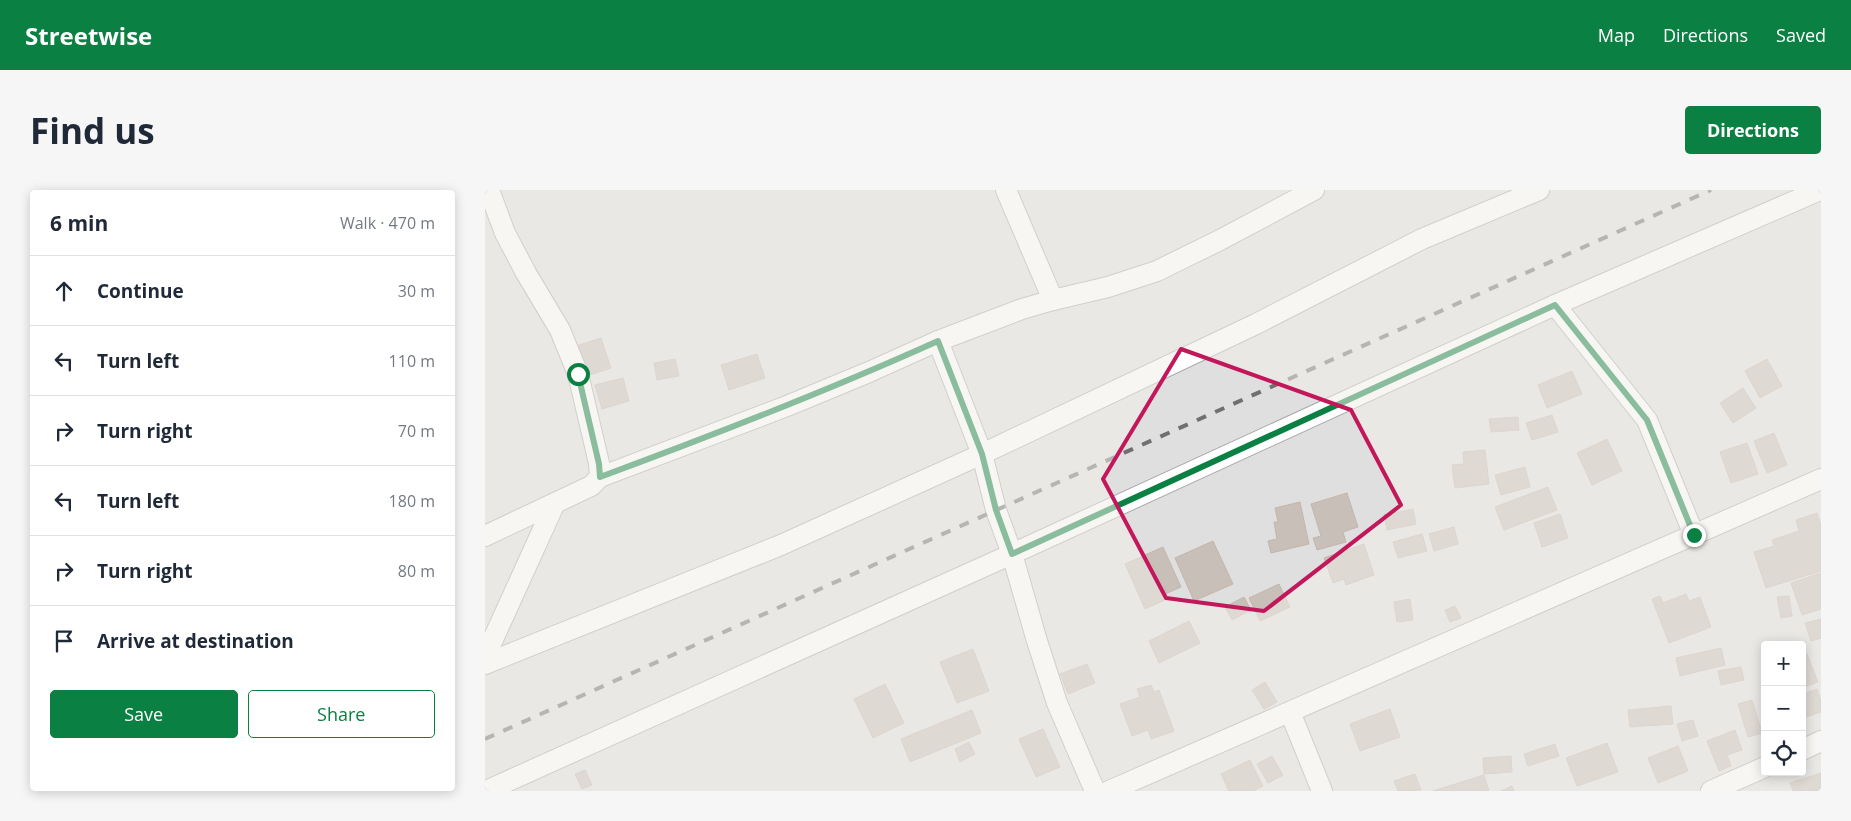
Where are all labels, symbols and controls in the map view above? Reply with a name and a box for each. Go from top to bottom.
text: Streetwise [25,19,152,52]
text: Map [1598,23,1635,47]
text: Directions [1663,23,1748,47]
text: Saved [1776,23,1826,47]
button: Directions [1685,106,1821,154]
text: Find us [30,107,155,154]
text: 6 min [50,209,108,237]
text: Walk · 470 m [340,212,435,234]
icon: ahead [50,277,78,305]
text: Continue [97,278,184,304]
text: 30 m [398,280,435,302]
icon: left [50,347,78,375]
text: Turn left [97,348,179,374]
text: 110 m [389,350,435,372]
route start [567,363,590,386]
icon: right [50,417,78,445]
text: Turn right [97,418,192,444]
text: 70 m [398,420,435,442]
icon: left [50,487,78,515]
text: Turn left [97,488,179,514]
text: 180 m [389,490,435,512]
route end [1683,524,1706,547]
icon: right [50,557,78,585]
text: Turn right [97,558,192,584]
text: 80 m [398,560,435,582]
icon: arrive [50,627,78,655]
text: Arrive at destination [97,628,294,654]
map controls [1761,641,1806,776]
button: + [1761,641,1806,686]
button: − [1761,686,1806,731]
button: Save [50,690,238,738]
button: Share [248,690,435,738]
button: locate [1761,731,1806,776]

